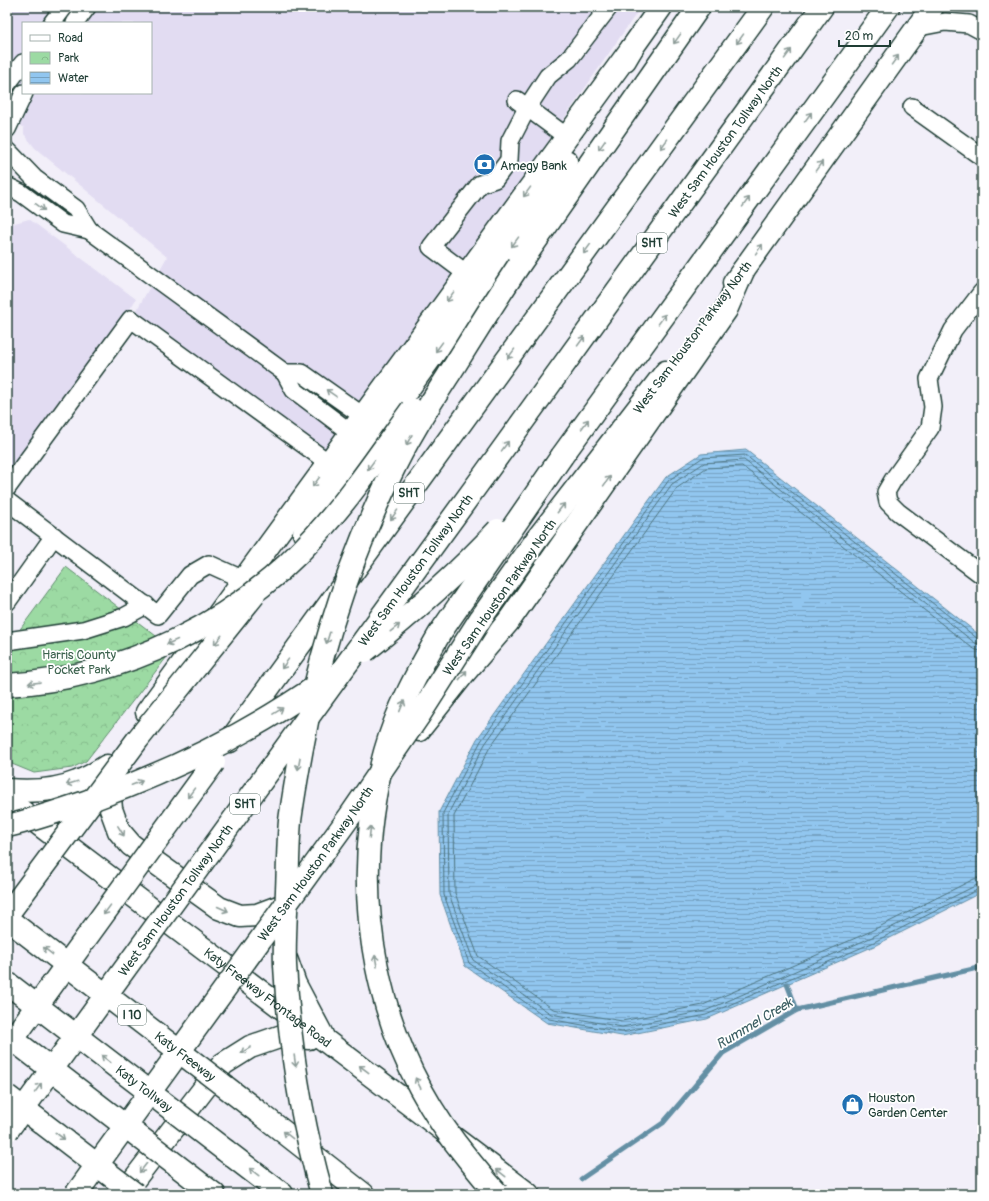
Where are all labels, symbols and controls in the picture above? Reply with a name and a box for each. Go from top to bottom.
legend [22,22,152,94]
scale bar [839,22,890,48]
text: 20 m [845,29,874,44]
text: Road [58,31,83,46]
one-way arrow [673,33,681,44]
one-way arrow [736,33,744,44]
one-way arrow [784,49,792,60]
text: Park [58,51,79,66]
one-way arrow [891,55,899,66]
street label: West Sam Houston Tollway North [665,63,786,221]
text: Water [58,71,89,86]
one-way arrow [804,112,812,123]
one-way arrow [659,138,668,149]
one-way arrow [598,140,606,151]
bank icon: Amegy Bank [471,152,497,178]
place label: Amegy Bank [500,158,567,174]
one-way arrow [815,160,823,171]
one-way arrow [523,187,531,198]
one-way arrow [742,197,751,208]
one-way arrow [34,203,45,211]
road number: SHT [637,233,667,253]
one-way arrow [511,236,519,247]
one-way arrow [583,243,591,254]
one-way arrow [755,244,763,255]
street label: West Sam Houston Parkway North [630,258,755,417]
one-way arrow [446,292,454,303]
one-way arrow [658,314,666,325]
one-way arrow [577,336,585,347]
one-way arrow [434,342,443,353]
one-way arrow [507,348,515,359]
one-way arrow [326,389,337,397]
one-way arrow [581,419,589,430]
one-way arrow [404,434,412,446]
one-way arrow [501,441,509,452]
one-way arrow [367,460,375,471]
one-way arrow [603,475,611,486]
one-way arrow [312,476,320,487]
road number: SHT [394,483,424,503]
street label: West Sam Houston Tollway North [355,491,477,650]
one-way arrow [557,503,565,514]
one-way arrow [390,509,398,520]
street label: West Sam Houston Parkway North [440,516,560,679]
one-way arrow [389,623,400,632]
one-way arrow [324,631,331,644]
one-way arrow [214,634,222,645]
one-way arrow [166,639,178,647]
park label: Harris County Pocket Park [42,647,116,678]
one-way arrow [281,658,290,669]
one-way arrow [459,669,468,680]
one-way arrow [28,679,41,686]
one-way arrow [398,701,406,713]
one-way arrow [272,707,284,715]
one-way arrow [295,757,303,770]
one-way arrow [130,778,142,786]
one-way arrow [66,780,79,787]
street label: West Sam Houston Parkway North [255,783,377,945]
one-way arrow [187,788,195,799]
road number: SHT [230,794,260,814]
street label: West Sam Houston Tollway North [115,821,237,979]
one-way arrow [117,825,125,837]
one-way arrow [367,826,374,839]
one-way arrow [102,904,111,915]
one-way arrow [217,906,229,913]
street label: Katy Freeway Frontage Road [200,945,334,1051]
one-way arrow [43,946,54,955]
one-way arrow [372,955,380,968]
water label: Rummel Creek [713,993,796,1053]
road number: I 10 [118,1005,146,1025]
street label: Katy Freeway [151,1028,219,1086]
one-way arrow [240,1046,252,1054]
one-way arrow [291,1054,298,1067]
one-way arrow [100,1055,111,1063]
street label: Katy Tollway [112,1062,176,1116]
one-way arrow [358,1065,369,1073]
one-way arrow [414,1078,422,1090]
one-way arrow [34,1083,42,1094]
place label: Houston Garden Center [868,1090,948,1121]
shop icon: Houston Garden Center [839,1091,865,1117]
one-way arrow [283,1131,294,1139]
one-way arrow [55,1132,66,1141]
one-way arrow [139,1162,147,1173]
one-way arrow [248,1168,259,1177]
one-way arrow [495,1168,506,1177]

